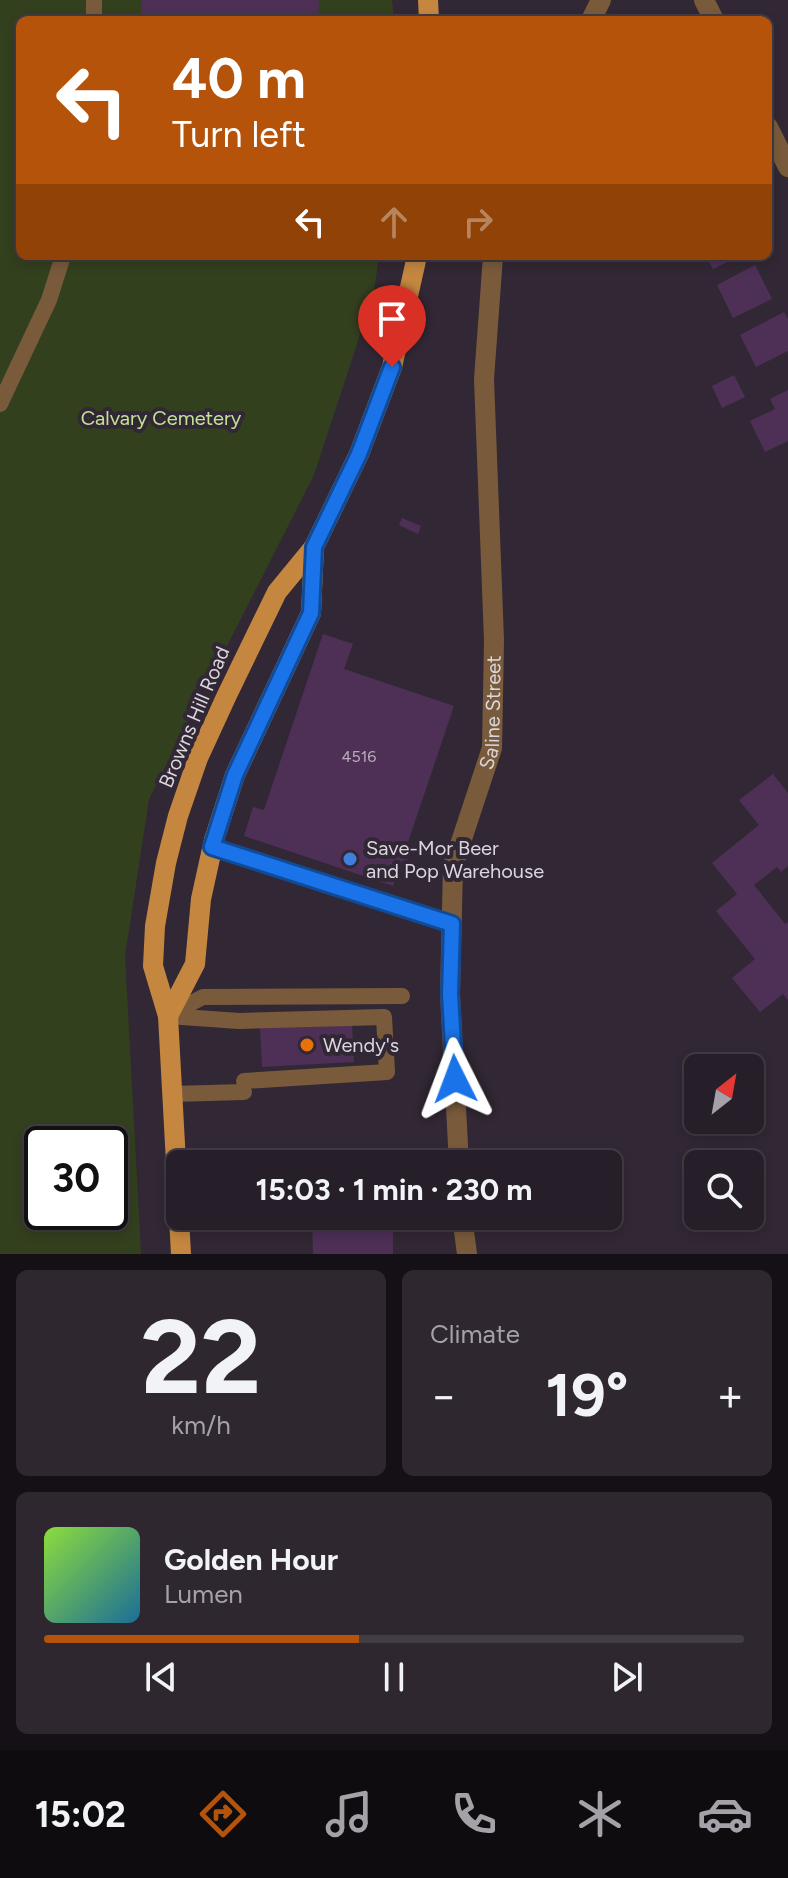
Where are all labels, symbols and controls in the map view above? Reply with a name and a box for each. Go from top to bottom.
text: 40 m [172,45,306,112]
icon: left [40,48,144,152]
text: Turn left [172,113,306,156]
icon: left [288,200,332,244]
icon: ahead [372,200,416,244]
icon: right [456,200,500,244]
pin [358,285,426,367]
icon: arrive [370,297,414,341]
park label: Calvary Cemetery [81,406,242,430]
street label: Browns Hill Road [153,643,235,791]
street label: Saline Street [474,655,506,773]
house number: 4516 [342,747,376,766]
place label: Save-Mor Beer and Pop Warehouse [366,836,544,883]
marker: Save-Mor Beer and Pop Warehouse [341,850,359,868]
place label: Wendy's [323,1033,399,1057]
marker: Wendy's [298,1036,316,1054]
position arrow [413,1037,497,1121]
north arrow [684,1054,764,1134]
map controls [684,1054,764,1230]
speed limit sign: 30 [24,1126,128,1230]
button: search [684,1150,764,1230]
text: 15:03 · 1 min · 230 m [255,1171,533,1208]
text: 22 [141,1294,261,1419]
text: Climate [430,1318,520,1350]
text: 19° [546,1359,628,1431]
text: − [430,1369,457,1422]
text: + [717,1369,744,1422]
text: km/h [171,1409,231,1441]
text: Golden Hour [164,1541,338,1578]
text: Lumen [164,1578,243,1610]
icon: previous [139,1655,183,1699]
icon: pause [372,1655,416,1699]
icon: next [605,1655,649,1699]
icon: directions [195,1786,251,1842]
icon: music [321,1786,377,1842]
icon: phone [446,1786,502,1842]
icon: climate [572,1786,628,1842]
icon: car [697,1786,753,1842]
text: 15:02 [35,1793,126,1836]

